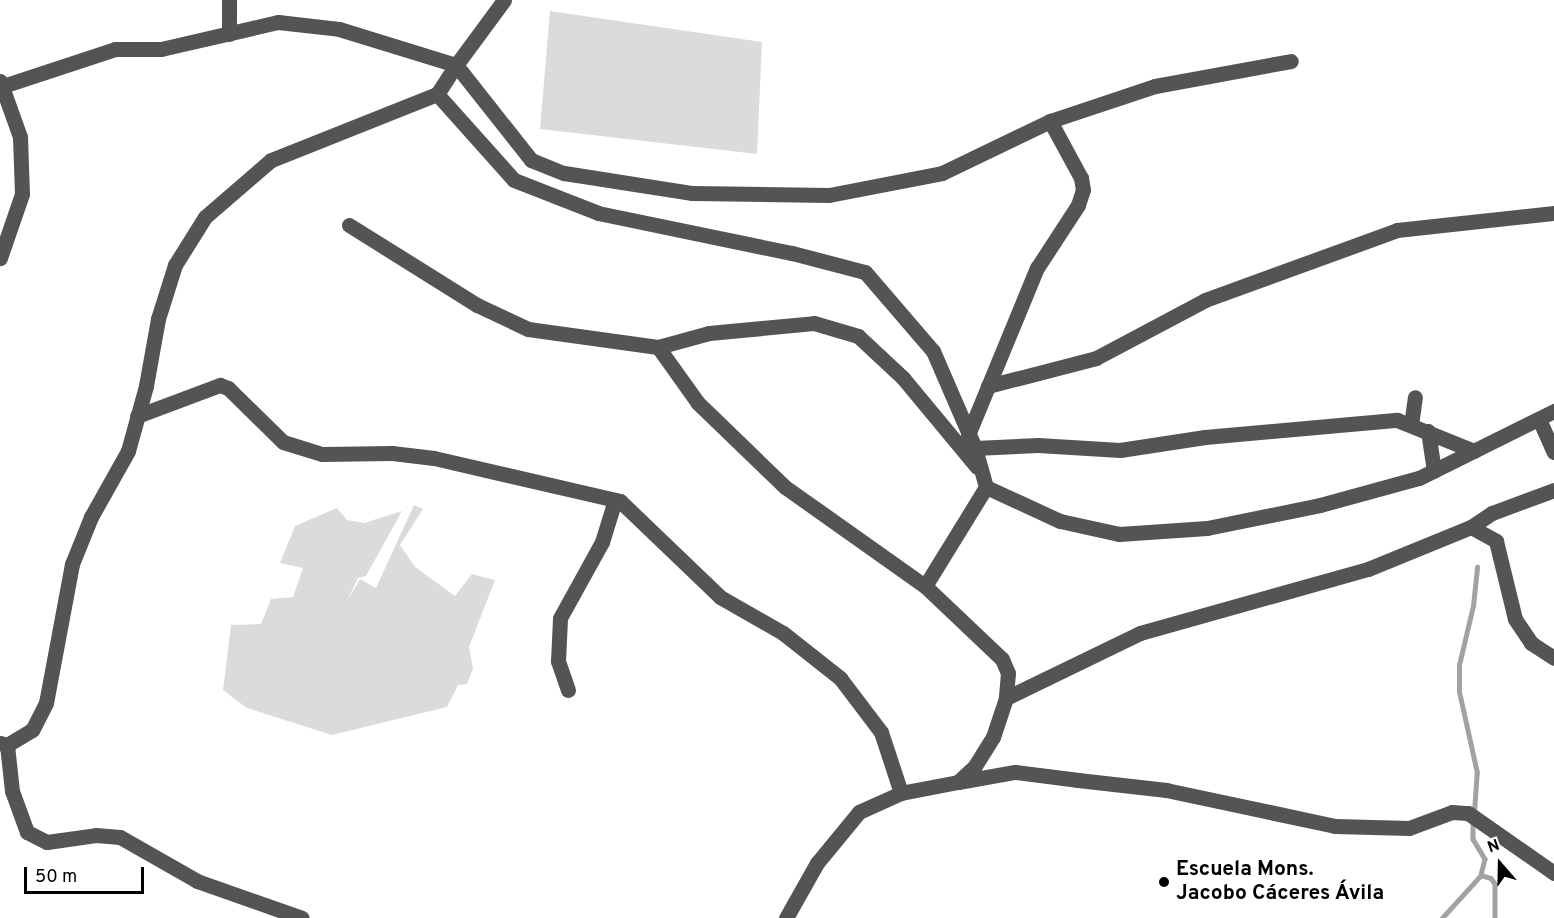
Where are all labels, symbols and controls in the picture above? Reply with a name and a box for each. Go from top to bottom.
north arrow [1470,834,1530,894]
text: N [1485,836,1503,858]
scale bar [27,855,147,893]
place label: Escuela Mons. Jacobo Cáceres Ávila [1176,857,1385,907]
text: 50 m [35,866,77,889]
marker: Escuela Mons. Jacobo Cáceres Ávila [1157,875,1171,889]

